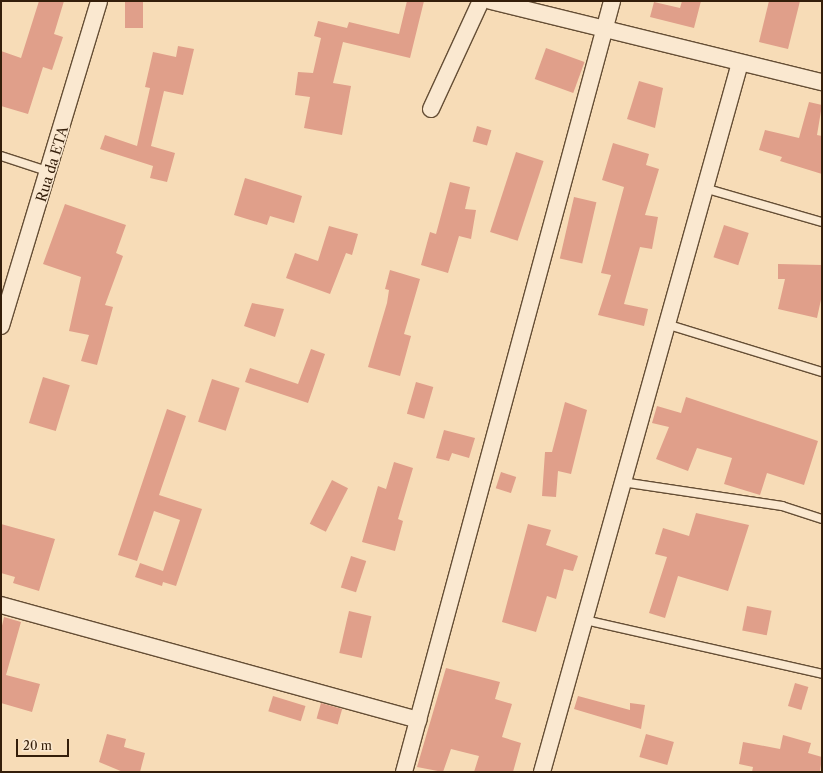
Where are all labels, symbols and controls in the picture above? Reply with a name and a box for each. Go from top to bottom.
street label: Rua da ETA [32,124,72,204]
scale bar [18,731,71,757]
text: 20 m [23,738,52,753]

